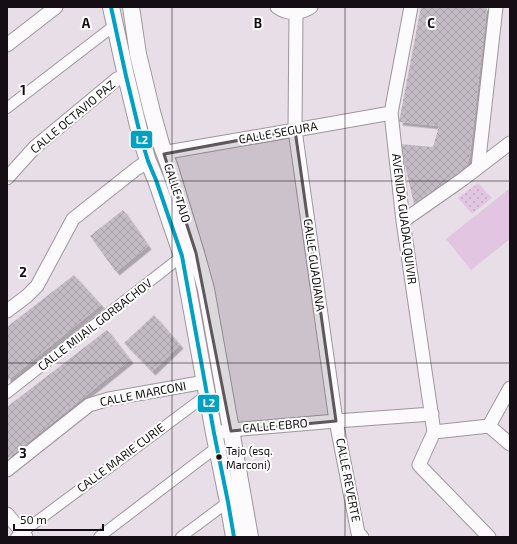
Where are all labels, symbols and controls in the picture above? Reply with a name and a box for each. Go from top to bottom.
text: A [82,15,91,31]
text: B [254,15,262,31]
text: C [427,15,435,31]
street label: CALLE OCTAVIO PAZ [27,77,118,156]
text: 1 [20,82,26,98]
street label: CALLE SEGURA [237,118,319,146]
line badge: L2 [130,130,153,149]
text: L2 [136,133,148,146]
street label: AVENIDA GUADALQUIVIR [389,153,420,285]
street label: CALLE TAJO [162,161,194,224]
street label: CALLE GUADIANA [302,218,329,313]
text: 2 [19,264,27,280]
street label: CALLE MIJAIL GORBACHOV [35,275,155,373]
street label: CALLE MARCONI [98,378,187,408]
line badge: L2 [197,394,220,413]
text: L2 [203,396,215,409]
street label: CALLE EBRO [242,415,308,435]
street label: CALLE MARIE CURIE [74,420,167,495]
street label: CALLE REVERTE [334,437,364,523]
place label: Tajo (esq. Marconi) [226,444,272,471]
text: 3 [19,445,27,461]
marker: Tajo (esq. Marconi) [214,452,224,462]
scale bar [14,506,103,532]
text: 50 m [20,512,47,526]

